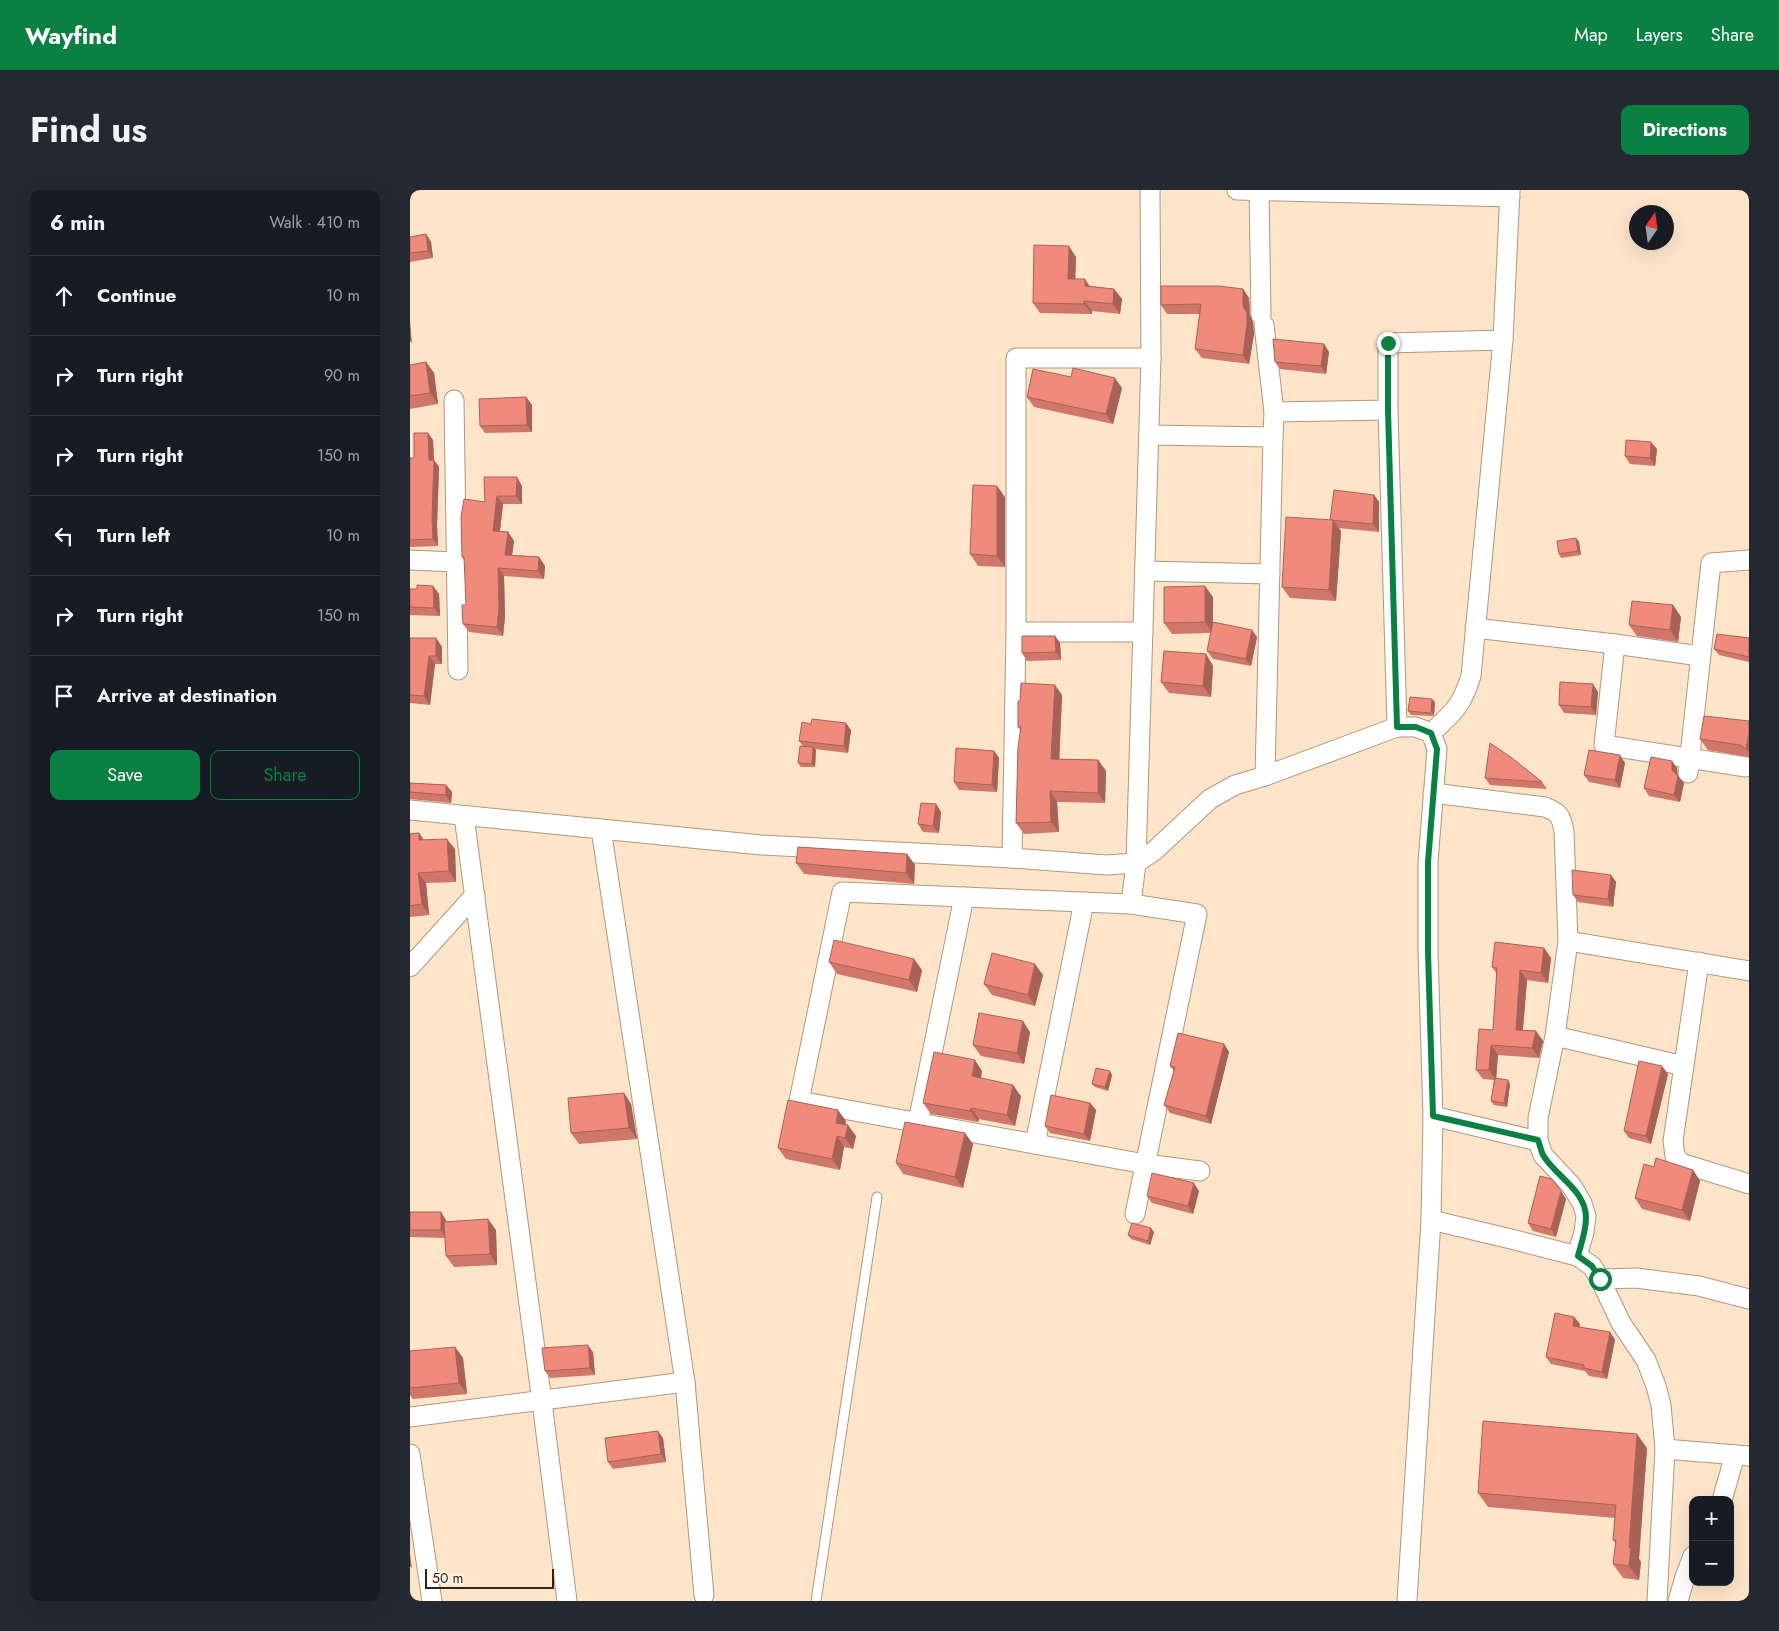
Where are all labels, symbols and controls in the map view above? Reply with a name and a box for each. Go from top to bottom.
text: Wayfind [25,18,117,53]
text: Map [1574,22,1608,48]
text: Layers [1636,22,1683,48]
text: Share [1711,22,1754,48]
text: Find us [30,105,147,155]
button: Directions [1621,105,1749,155]
north arrow [1629,205,1674,250]
text: 6 min [50,208,105,238]
text: Walk · 410 m [270,211,360,234]
icon: ahead [50,282,78,310]
text: Continue [97,282,176,309]
text: 10 m [326,284,360,307]
route end [1377,332,1400,355]
icon: right [50,362,78,390]
text: Turn right [97,362,183,389]
text: 90 m [324,364,360,387]
icon: right [50,442,78,470]
text: Turn right [97,442,183,469]
text: 150 m [317,444,360,467]
icon: left [50,522,78,550]
text: Turn left [97,522,170,549]
text: 10 m [326,524,360,547]
icon: right [50,602,78,630]
text: Turn right [97,602,183,629]
text: 150 m [317,604,360,627]
icon: arrive [50,682,78,710]
text: Arrive at destination [97,682,277,709]
button: Save [50,750,200,800]
button: Share [210,750,360,800]
route start [1589,1268,1612,1291]
map controls [1689,1496,1734,1586]
button: + [1689,1496,1734,1541]
button: − [1689,1541,1734,1586]
scale bar [425,1566,554,1589]
text: 50 m [432,1568,463,1588]

